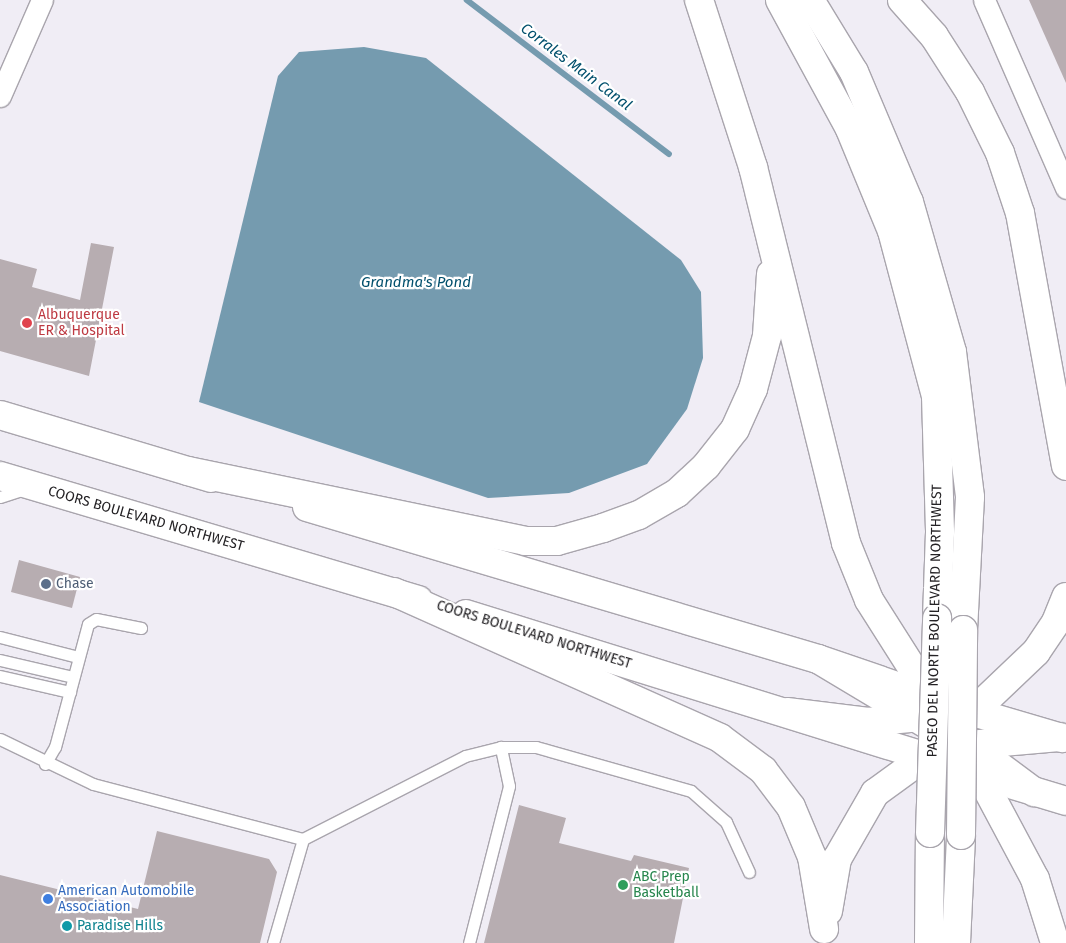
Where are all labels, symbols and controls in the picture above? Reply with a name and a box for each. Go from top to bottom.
water label: Corrales Main Canal [517,19,635,115]
water label: Grandma's Pond [361,274,471,292]
place label: Albuquerque ER & Hospital [38,307,125,340]
marker: Albuquerque ER & Hospital [20,316,34,330]
street label: COORS BOULEVARD NORTHWEST [46,483,246,555]
street label: PASEO DEL NORTE BOULEVARD NORTHWEST [924,484,946,758]
place label: Chase [56,576,94,592]
marker: Chase [40,578,52,590]
street label: COORS BOULEVARD NORTHWEST [434,597,634,673]
place label: ABC Prep Basketball [633,869,699,902]
marker: ABC Prep Basketball [617,879,629,891]
place label: American Automobile Association [58,883,194,916]
marker: American Automobile Association [42,893,54,905]
place label: Paradise Hills [77,918,163,934]
marker: Paradise Hills [61,920,73,932]

